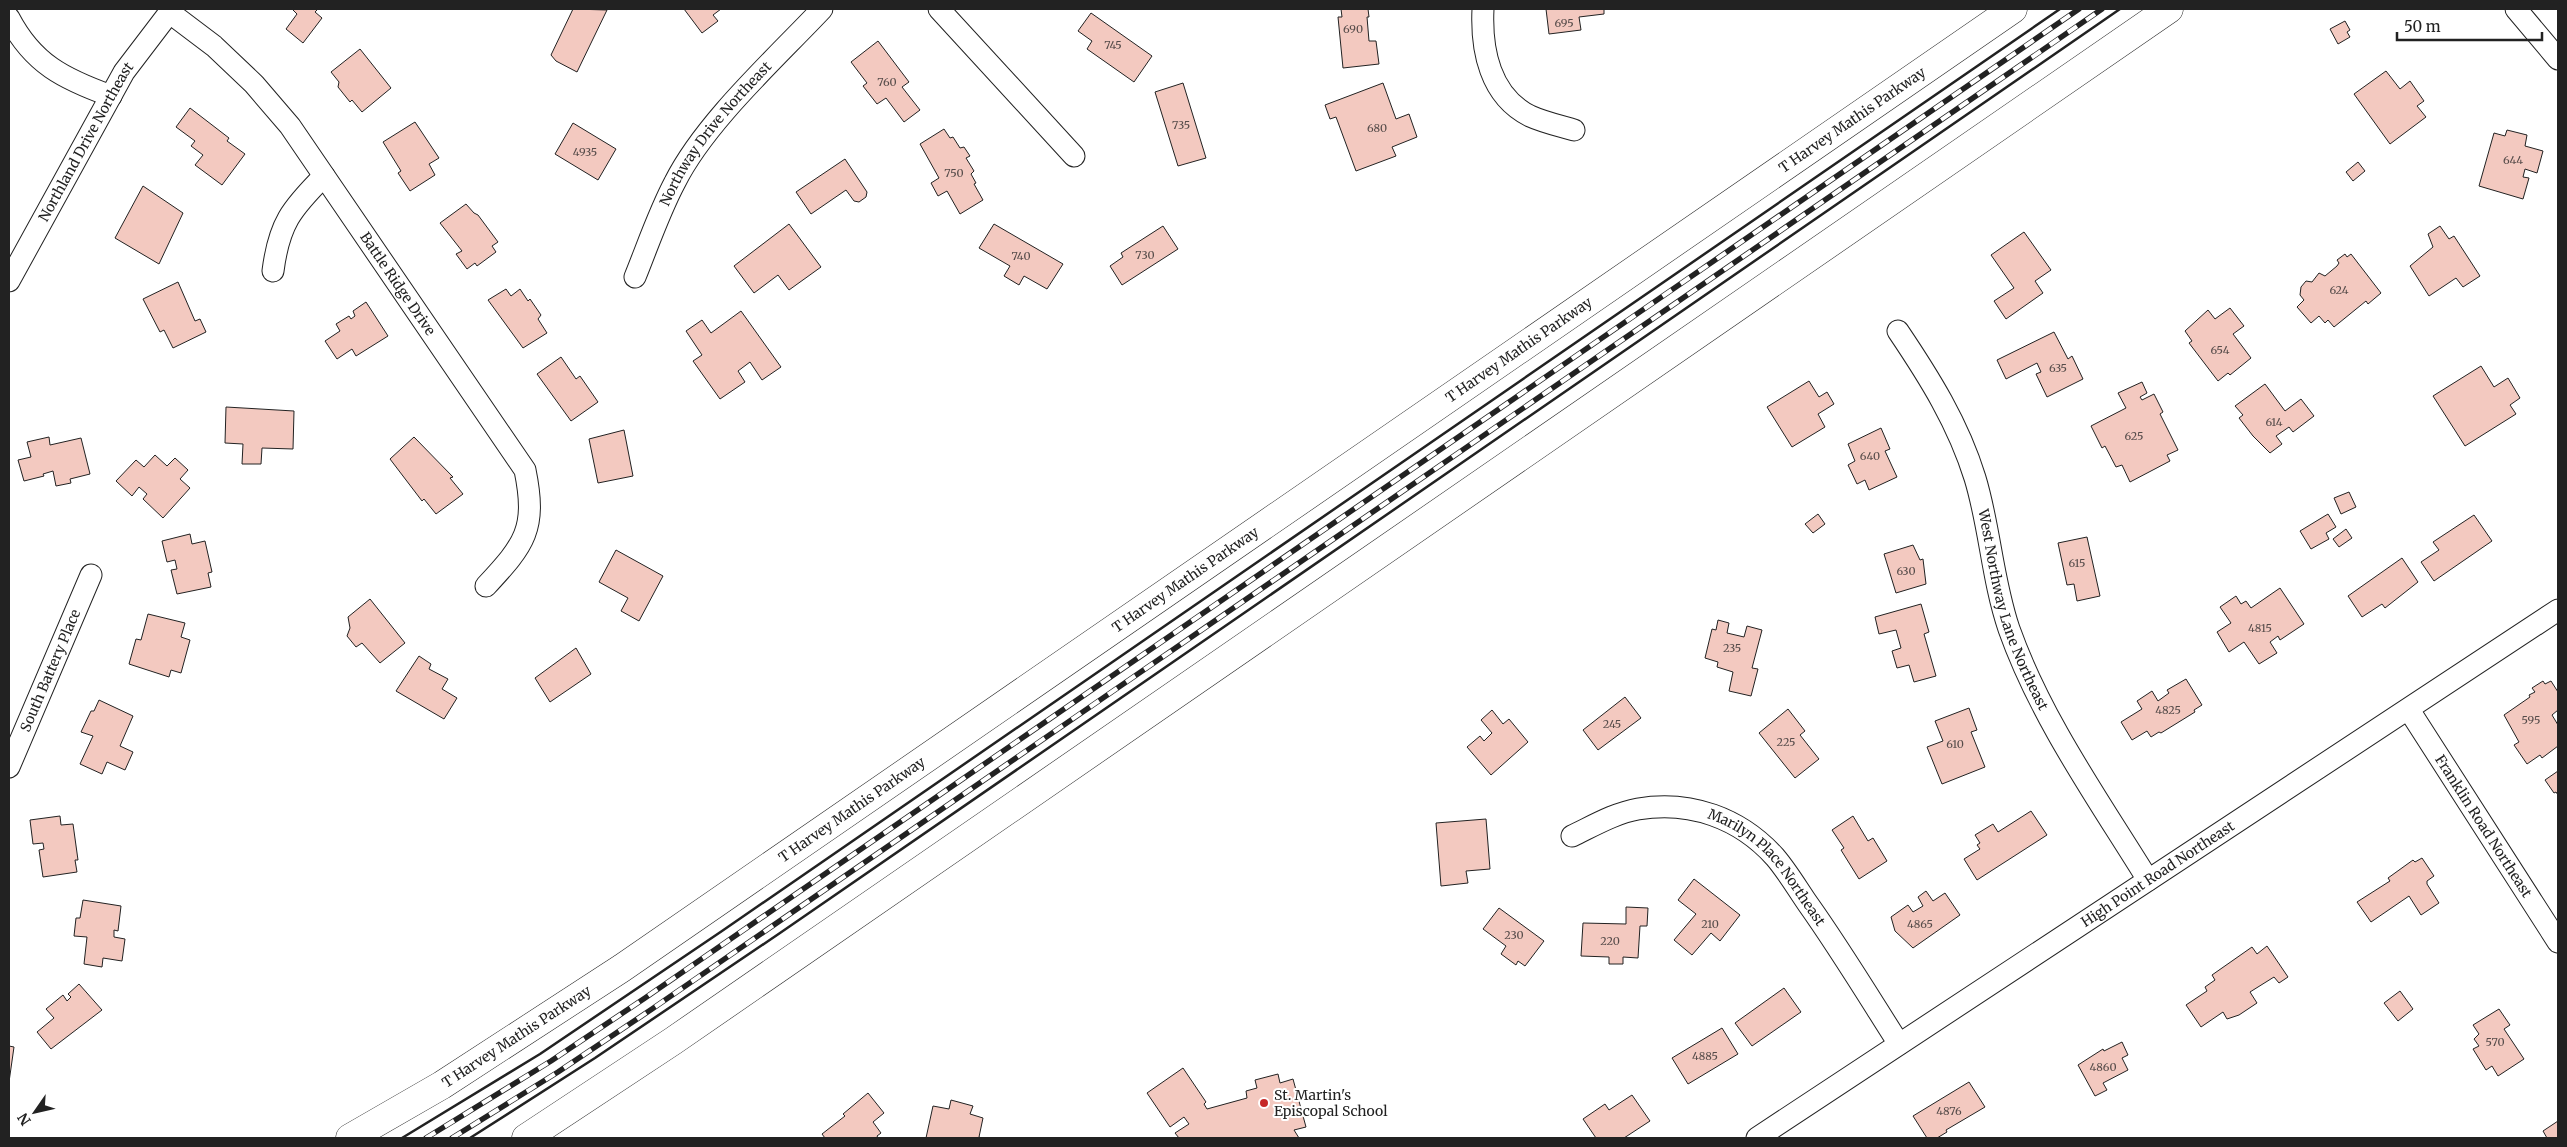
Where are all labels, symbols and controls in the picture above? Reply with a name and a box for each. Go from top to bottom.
scale bar [2397,10,2542,42]
house number: 695 [1554,16,1574,30]
text: 50 m [2404,17,2441,36]
house number: 690 [1343,22,1363,36]
house number: 745 [1104,38,1122,52]
street label: Northway Drive Northeast [656,57,775,209]
street label: Northland Drive Northeast [35,58,138,225]
street label: T Harvey Mathis Parkway [1775,63,1930,177]
house number: 760 [877,75,897,89]
house number: 735 [1172,118,1190,132]
house number: 680 [1367,121,1387,135]
house number: 4935 [573,145,597,159]
house number: 644 [2503,153,2523,167]
house number: 750 [944,166,964,180]
street label: Battle Ridge Drive [356,229,439,339]
house number: 730 [1135,248,1155,262]
house number: 740 [1011,249,1031,263]
house number: 624 [2329,283,2349,297]
street label: T Harvey Mathis Parkway [1442,293,1596,407]
house number: 654 [2210,343,2230,357]
house number: 635 [2049,361,2067,375]
house number: 614 [2265,415,2283,429]
house number: 625 [2125,429,2143,443]
house number: 640 [1860,449,1880,463]
street label: West Northway Lane Northeast [1974,507,2053,714]
street label: T Harvey Mathis Parkway [1109,522,1263,636]
house number: 615 [2069,556,2085,570]
house number: 630 [1896,564,1916,578]
street label: South Battery Place [16,606,84,734]
house number: 4815 [2248,621,2272,635]
house number: 235 [1723,641,1741,655]
house number: 4825 [2155,703,2181,717]
house number: 595 [2522,713,2540,727]
house number: 245 [1603,717,1621,731]
house number: 225 [1777,735,1795,749]
house number: 610 [1946,737,1964,751]
street label: Franklin Road Northeast [2431,751,2536,901]
street label: T Harvey Mathis Parkway [775,752,929,866]
street label: Marilyn Place Northeast [1705,805,1830,930]
street label: High Point Road Northeast [2078,816,2238,931]
house number: 210 [1701,917,1719,931]
house number: 4865 [1907,917,1933,931]
house number: 230 [1504,928,1524,942]
house number: 220 [1600,934,1620,948]
street label: T Harvey Mathis Parkway [439,981,595,1092]
house number: 570 [2485,1035,2505,1049]
house number: 4885 [1692,1049,1718,1063]
house number: 4860 [2090,1060,2116,1074]
place label: St. Martin's Episcopal School [1274,1086,1388,1120]
north arrow [10,1087,60,1137]
marker: St. Martin's Episcopal School [1258,1097,1270,1109]
house number: 4876 [1936,1104,1962,1118]
text: N [14,1110,35,1129]

